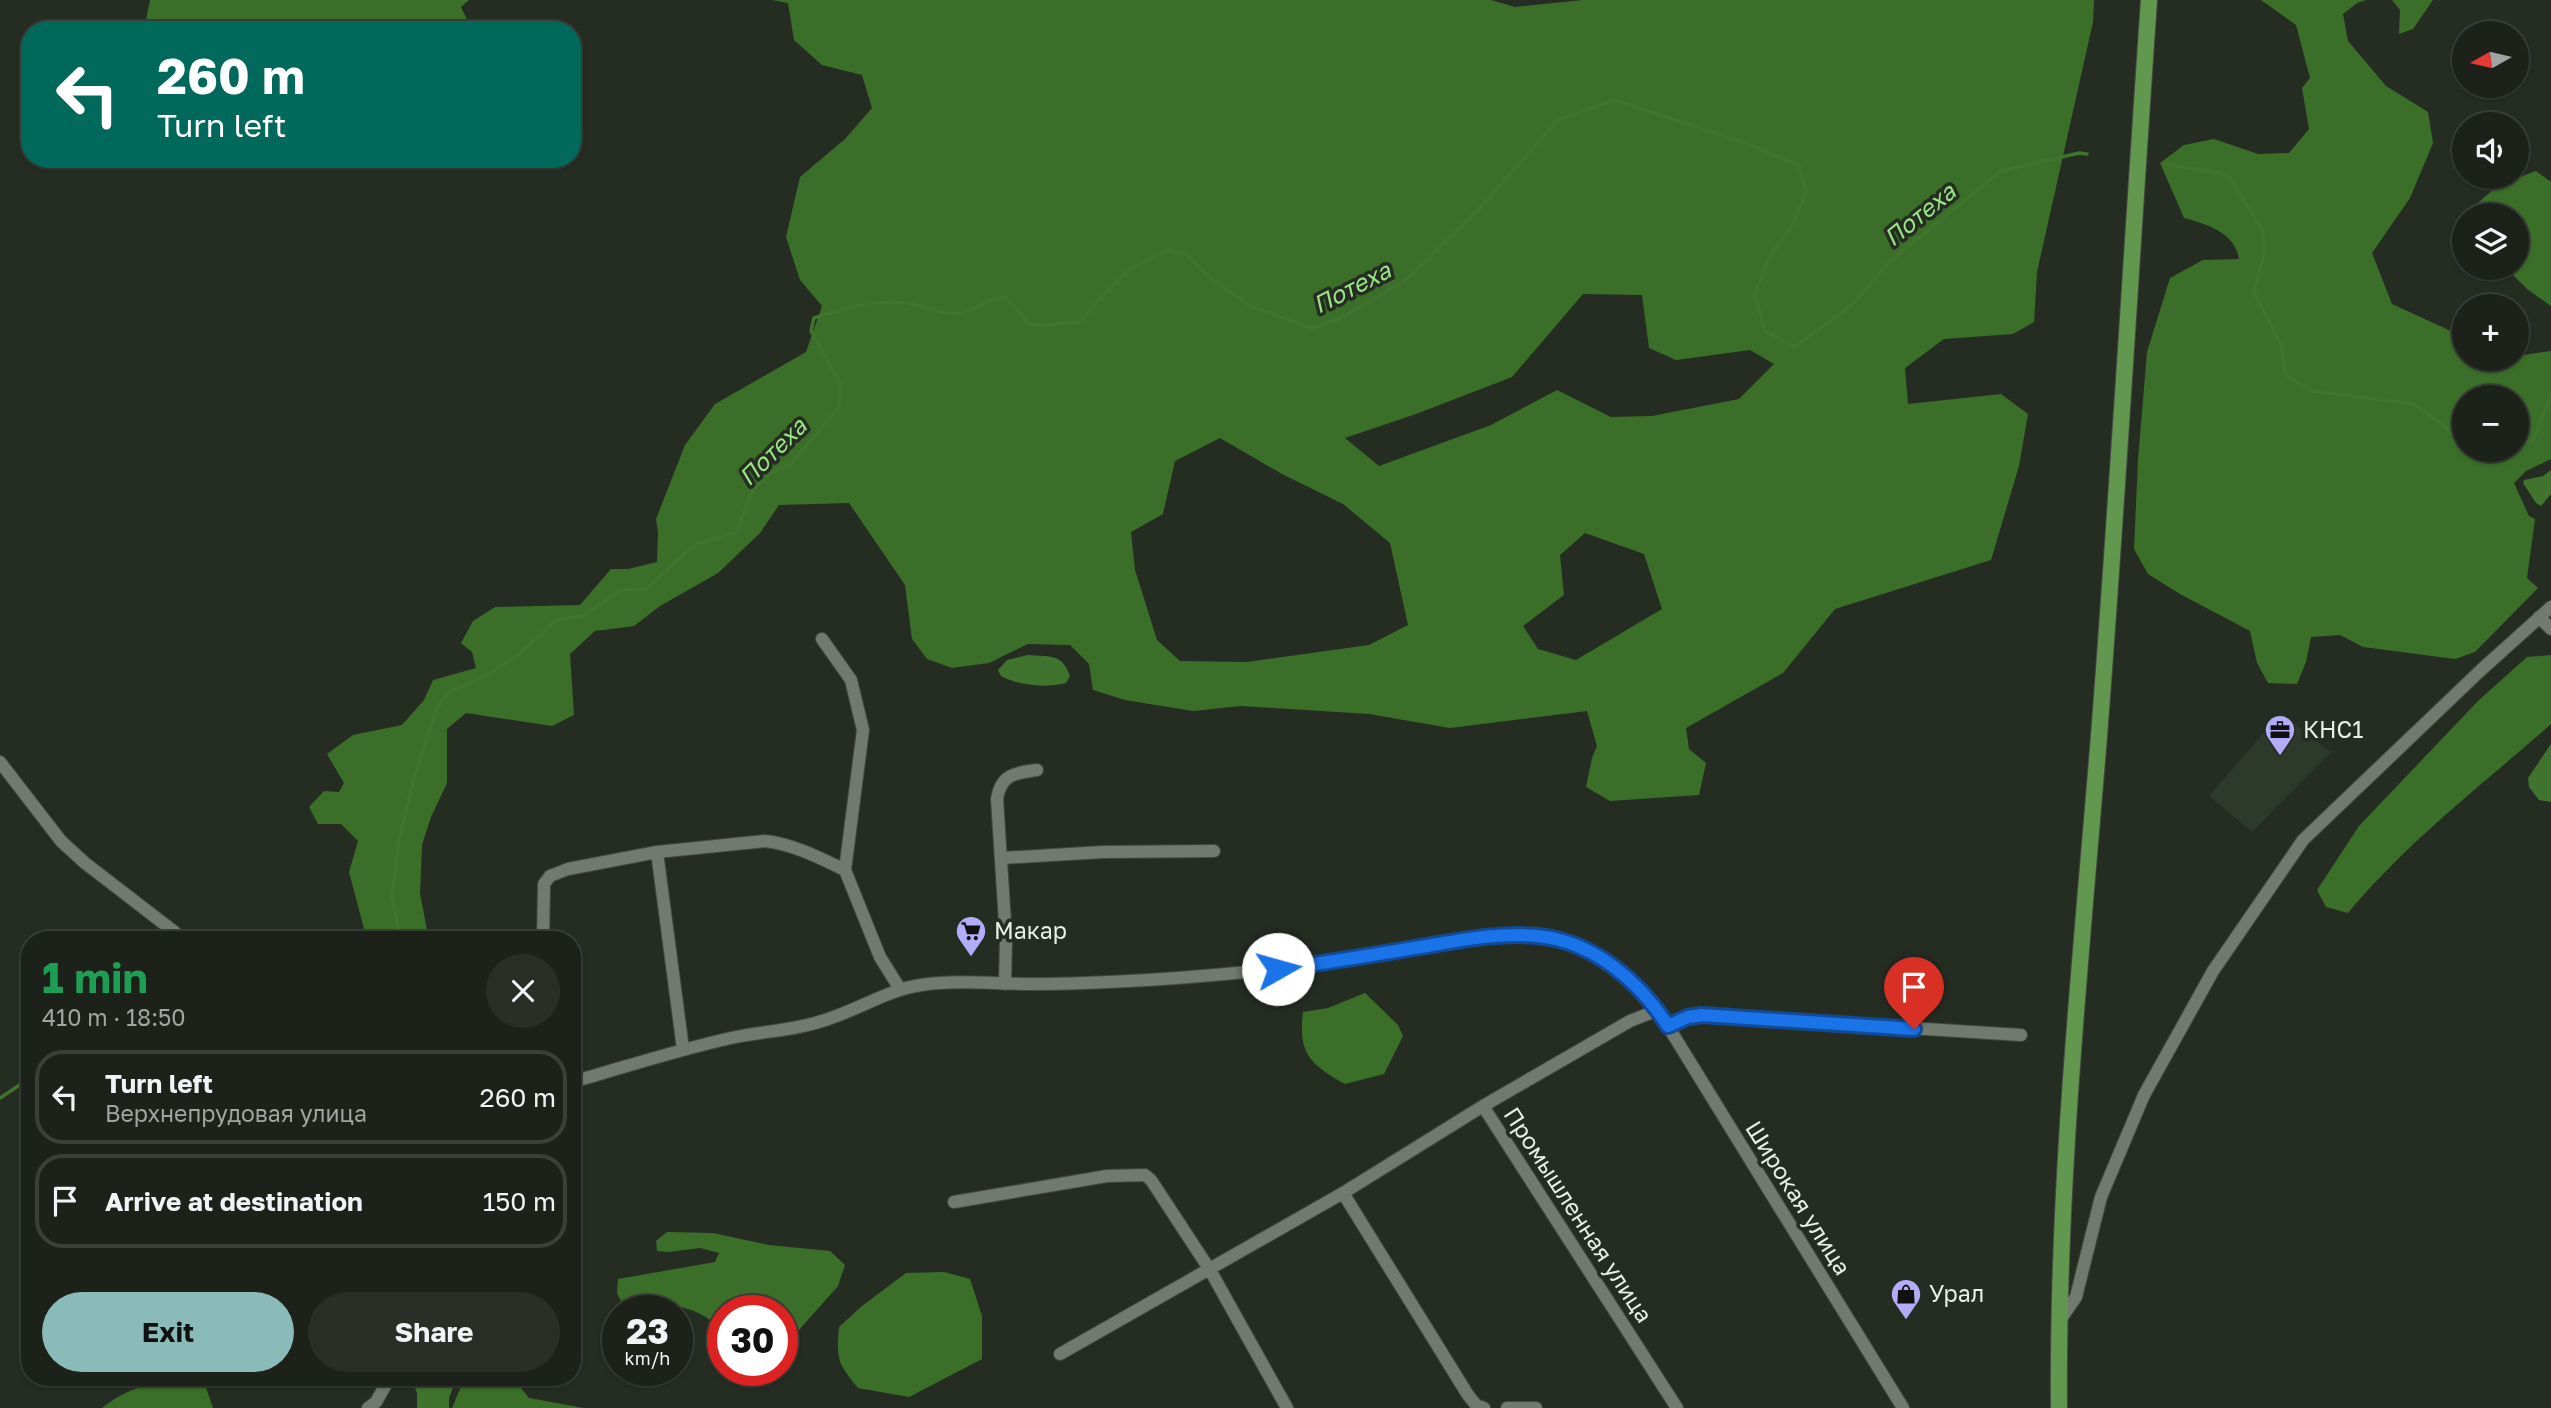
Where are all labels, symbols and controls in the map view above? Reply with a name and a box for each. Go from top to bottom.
north arrow [2452,21,2529,98]
map controls [2452,21,2529,462]
text: 260 m [157,46,305,105]
icon: left [42,49,133,140]
text: Turn left [157,106,286,144]
button: sound [2452,112,2529,189]
water label: Потеха [1877,175,1962,251]
button: layers [2452,203,2529,280]
water label: Потеха [1307,254,1396,319]
button: + [2452,294,2529,371]
button: − [2452,385,2529,462]
water label: Потеха [732,410,813,491]
office icon: КНС1 [2263,713,2297,757]
place label: КНС1 [2303,715,2363,743]
supermarket icon: Макар [954,914,988,958]
place label: Макар [994,916,1067,944]
position arrow [1241,932,1315,1006]
text: 1 min [42,952,148,1002]
button: close [486,954,560,1028]
pin [1884,957,1944,1029]
icon: arrive [1895,968,1933,1006]
text: 410 m · 18:50 [42,1003,186,1031]
text: Turn left [105,1068,213,1099]
icon: left [46,1078,84,1116]
text: 260 m [480,1082,556,1113]
text: Верхнепрудовая улица [105,1099,367,1127]
street label: Промышленная улица [1499,1101,1659,1327]
street label: Широкая улица [1740,1115,1857,1280]
icon: arrive [46,1182,84,1220]
text: Arrive at destination [105,1186,363,1217]
text: 150 m [483,1186,556,1217]
shop icon: Урал [1889,1277,1923,1321]
place label: Урал [1929,1279,1984,1307]
button: Exit [42,1292,294,1372]
button: Share [308,1292,560,1372]
speed limit sign: 30 [707,1295,798,1386]
text: 23 [626,1310,669,1352]
text: km/h [625,1347,670,1369]

